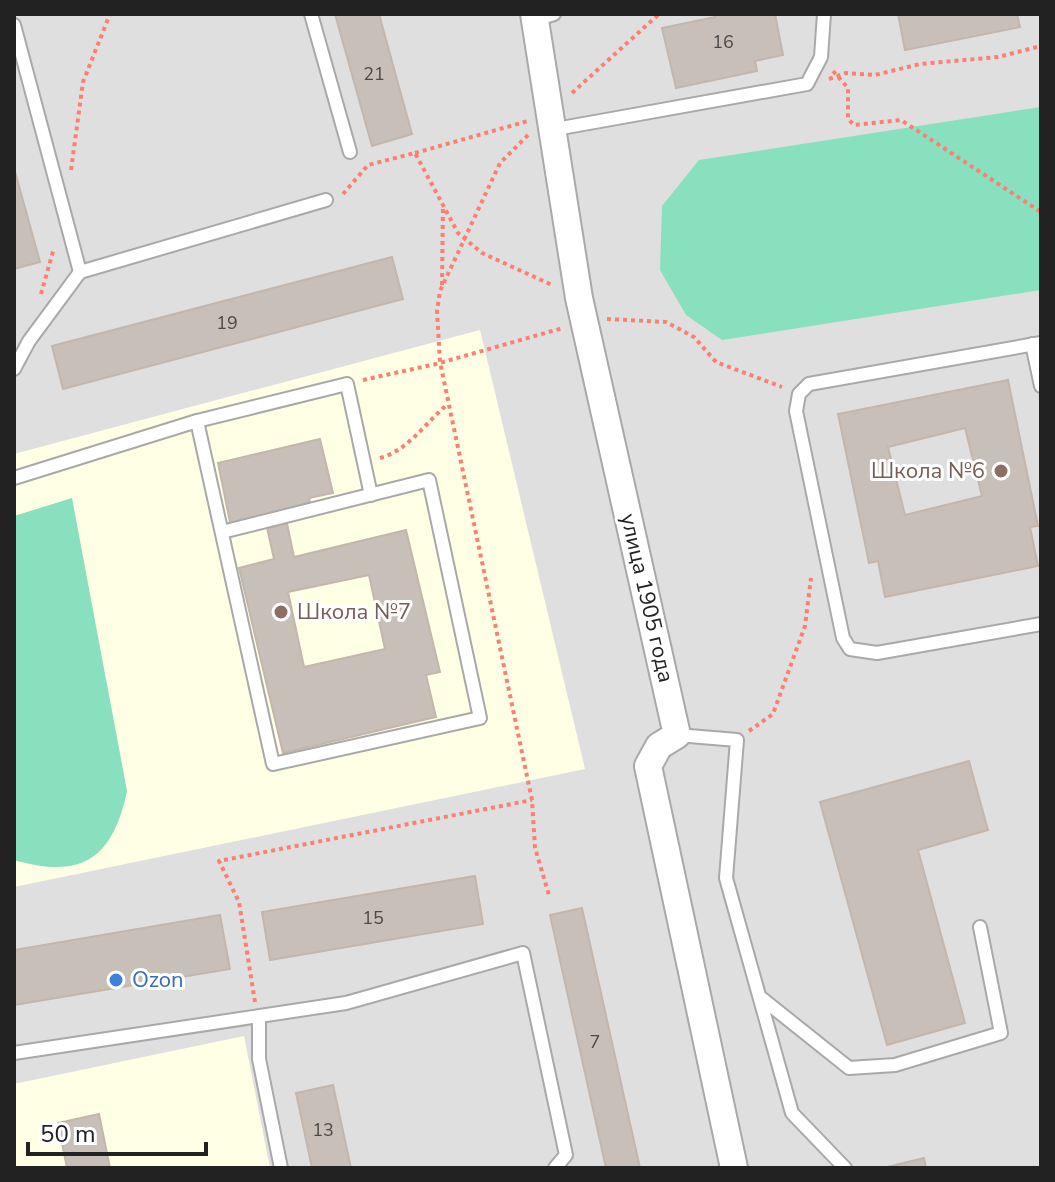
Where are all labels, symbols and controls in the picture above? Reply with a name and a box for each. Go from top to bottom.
house number: 16 [712,30,734,54]
house number: 21 [363,62,385,86]
house number: 19 [216,311,238,335]
place label: Школа №6 [871,456,985,486]
marker: Школа №6 [992,462,1010,480]
street label: улица 1905 года [613,511,681,685]
place label: Школа №7 [297,597,411,627]
marker: Школа №7 [272,603,290,621]
house number: 15 [362,906,384,930]
place label: Ozon [132,965,184,995]
marker: Ozon [107,971,125,989]
house number: 7 [590,1030,600,1054]
scale bar [28,1106,206,1156]
text: 50 m [40,1118,96,1150]
house number: 13 [312,1118,334,1142]

